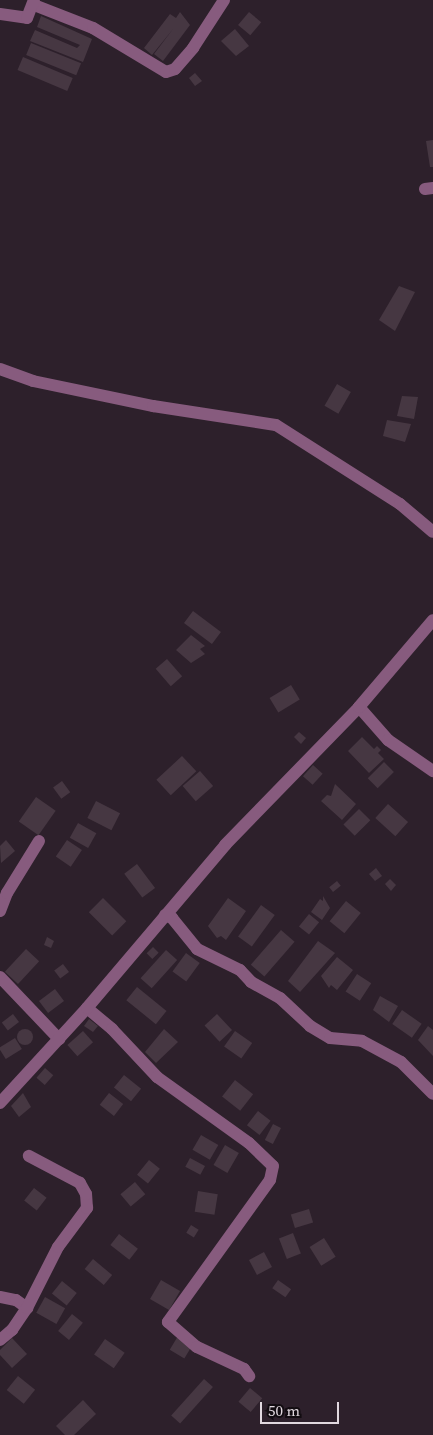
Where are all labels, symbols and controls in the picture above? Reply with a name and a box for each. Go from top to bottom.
scale bar [263,1392,342,1424]
text: 50 m [268,1400,300,1421]

